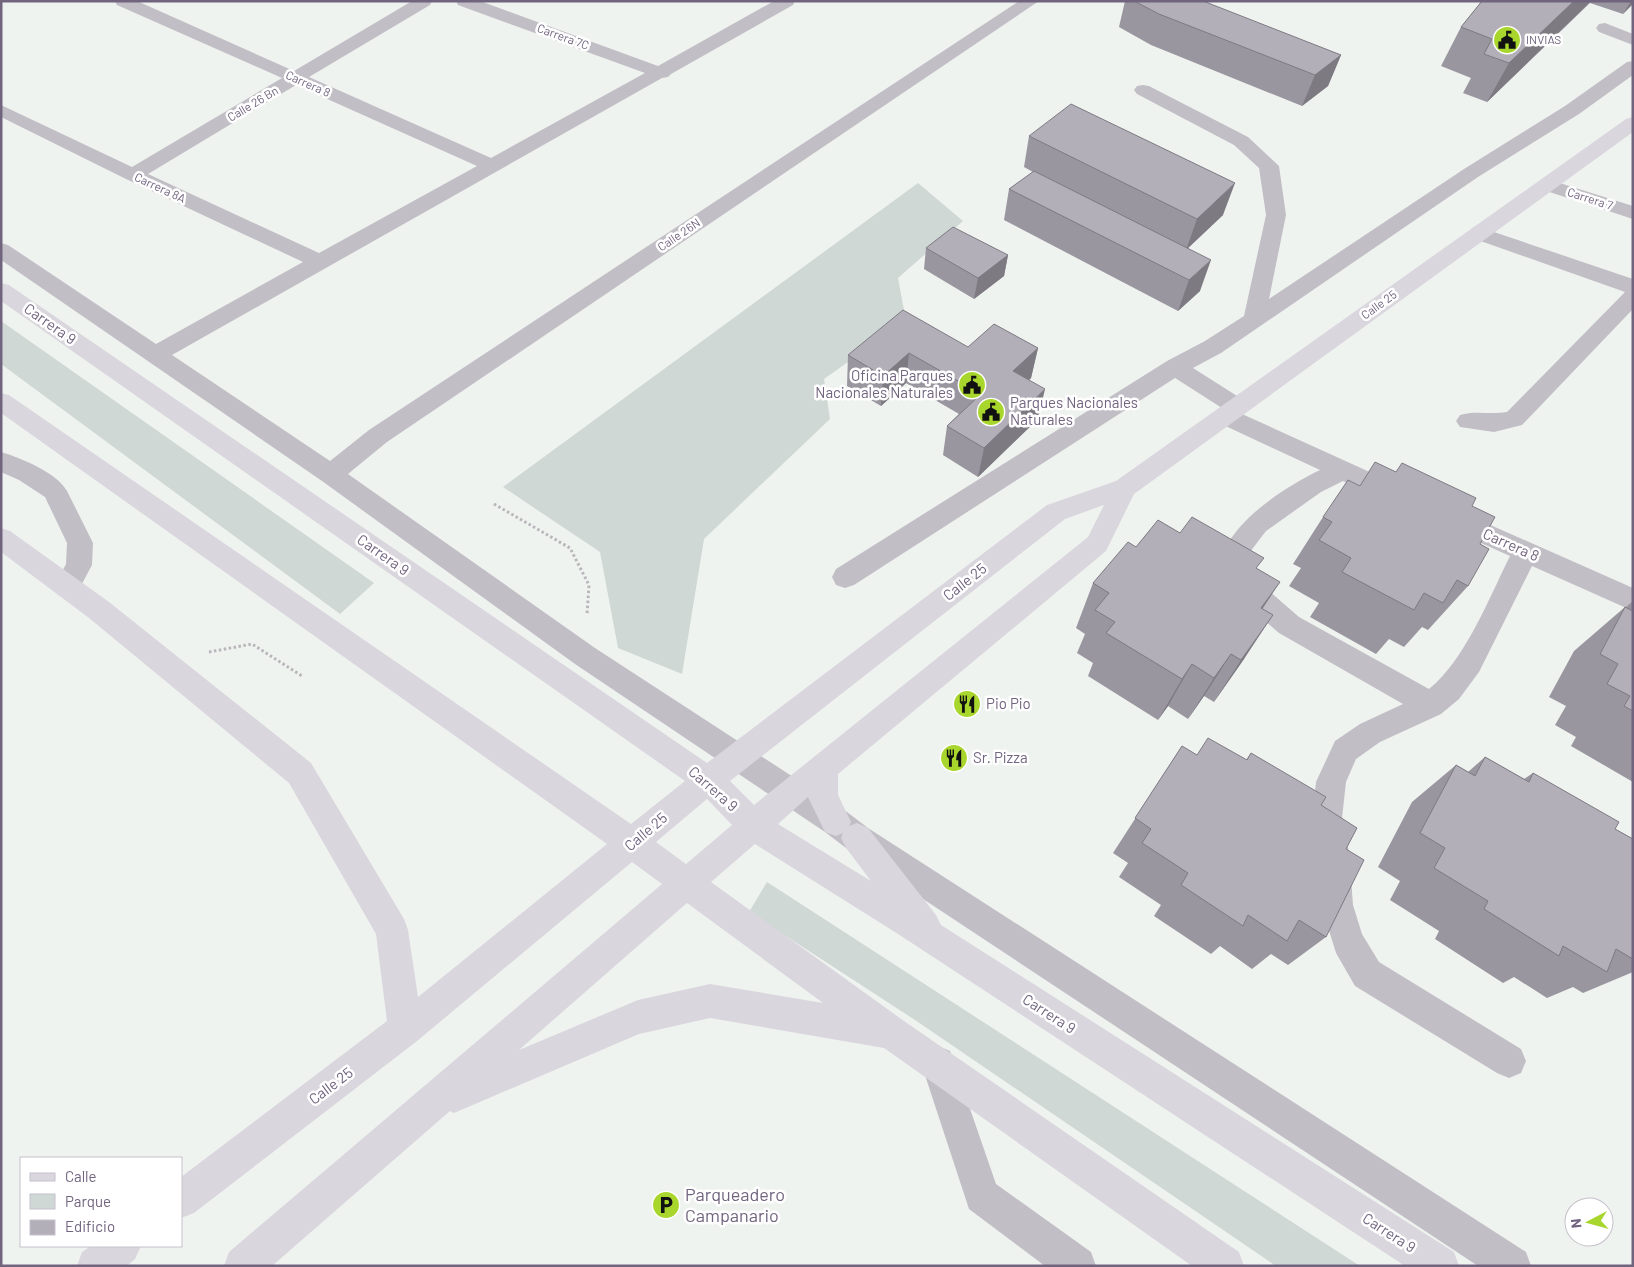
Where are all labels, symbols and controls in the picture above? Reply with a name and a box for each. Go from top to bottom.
street label: Carrera 7C [535,20,591,52]
public building icon: INVIAS [1492,25,1522,55]
place label: INVIAS [1526,32,1561,46]
street label: Carrera 8 [284,67,333,99]
street label: Calle 26 Bn [225,83,280,124]
street label: Carrera 8A [133,169,188,205]
street label: Carrera 7 [1566,184,1615,212]
street label: Calle 26N [654,215,702,253]
street label: Calle 25 [1358,287,1399,322]
street label: Carrera 9 [21,299,80,348]
place label: Oficina Parques Nacionales Naturales [815,366,953,401]
public building icon: Oficina Parques Nacionales Naturales [957,370,987,400]
place label: Parques Nacionales Naturales [1010,393,1138,428]
public building icon: Parques Nacionales Naturales [976,397,1006,427]
street label: Carrera 8 [1481,524,1542,564]
street label: Carrera 9 [354,530,413,579]
street label: Calle 25 [939,559,990,604]
restaurant icon: Pio Pio [952,689,982,719]
place label: Pio Pio [986,694,1031,712]
restaurant icon: Sr. Pizza [939,743,969,773]
place label: Sr. Pizza [973,748,1028,766]
street label: Carrera 9 [685,762,742,815]
street label: Calle 25 [620,808,670,854]
street label: Carrera 9 [1020,989,1079,1037]
street label: Calle 25 [305,1063,356,1108]
legend [20,1157,182,1247]
text: Calle [65,1167,97,1185]
place label: Parqueadero Campanario [685,1183,785,1226]
parking icon: Parqueadero Campanario [651,1190,681,1220]
text: Parque [65,1192,111,1210]
north arrow [1564,1197,1614,1247]
street label: Carrera 9 [1360,1208,1419,1256]
text: Edificio [65,1217,115,1235]
text: N [1567,1218,1585,1229]

